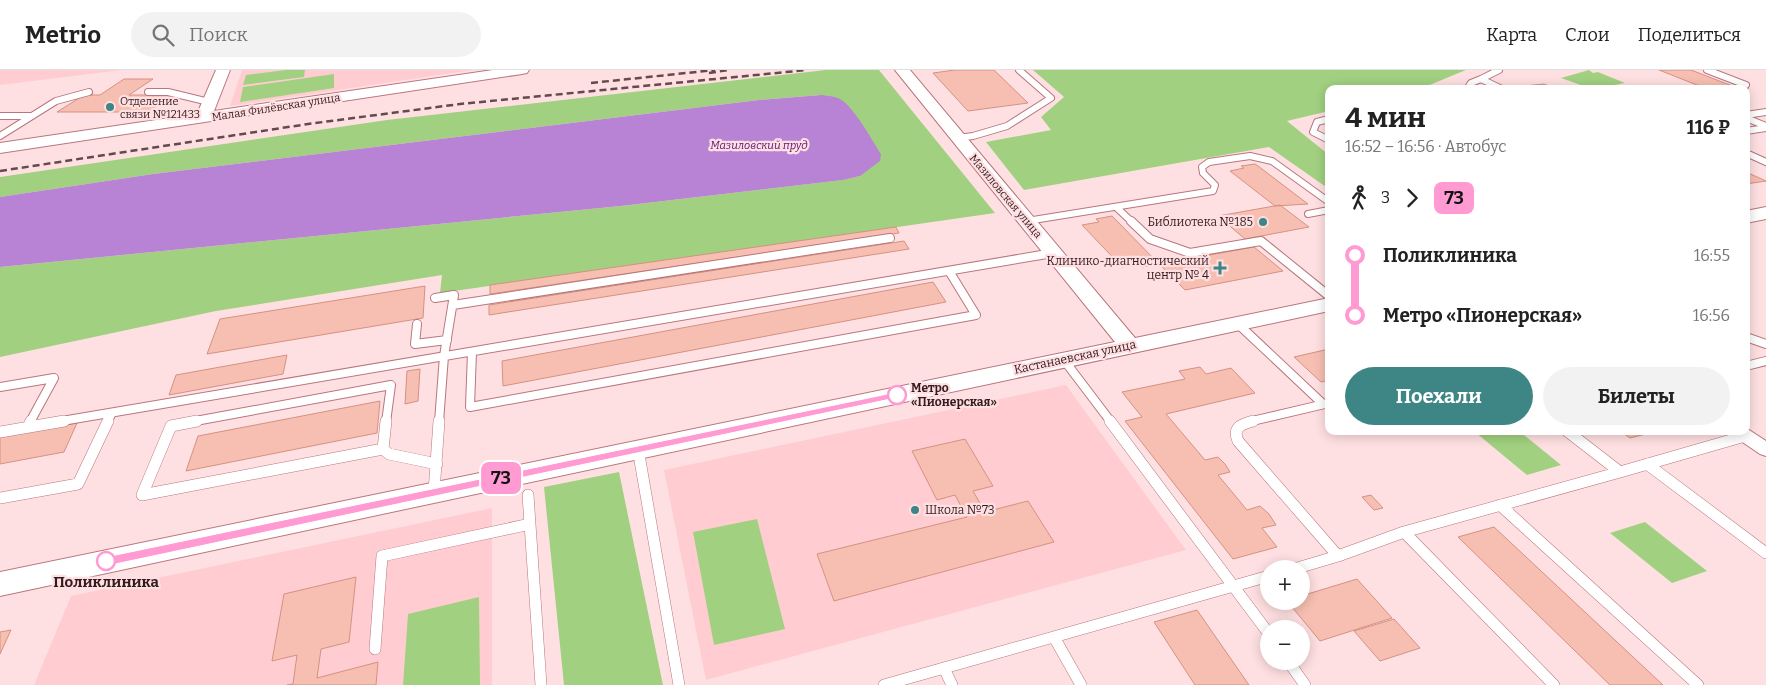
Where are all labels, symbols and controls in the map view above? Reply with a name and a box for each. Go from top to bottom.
search box [131,12,481,57]
text: Metrio [25,21,101,49]
icon: search [149,21,177,49]
text: Поиск [189,23,248,46]
text: Карта [1486,24,1537,46]
text: Слои [1565,24,1610,46]
text: Поделиться [1638,24,1741,46]
street label: Малая Филёвская улица [211,91,341,124]
place label: Отделение связи №121433 [120,95,200,121]
marker: Отделение связи №121433 [104,101,116,113]
text: 4 мин [1345,101,1426,134]
text: 116 ₽ [1686,116,1730,139]
text: 16:52 – 16:56 · Автобус [1345,137,1507,156]
water label: Мазиловский пруд [710,139,808,152]
street label: Мазиловская улица [967,152,1045,241]
icon: walk [1345,184,1373,212]
icon: forward [1398,184,1426,212]
text: 73 [1444,187,1464,209]
text: 3 [1381,188,1390,207]
place label: Библиотека №185 [1147,215,1253,229]
marker: Библиотека №185 [1257,216,1269,228]
text: Поликлиника [1383,244,1517,267]
text: 16:55 [1694,246,1730,265]
place label: Клинико-диагностический центр № 4 [1046,254,1209,282]
marker: Клинико-диагностический центр № 4 [1213,261,1227,275]
text: Метро «Пионерская» [1383,304,1582,327]
text: 16:56 [1693,306,1730,325]
street label: Кастанаевская улица [1013,337,1138,377]
button: Поехали [1345,367,1533,425]
button: Билеты [1543,367,1730,425]
place label: Метро «Пионерская» [911,381,997,409]
marker: Метро «Пионерская» [887,385,907,405]
line badge: 73 [478,462,524,494]
text: 73 [491,467,511,489]
place label: Школа №73 [925,503,995,517]
marker: Школа №73 [909,504,921,516]
marker: Поликлиника [96,551,116,571]
map controls [1260,560,1310,670]
button: + [1260,560,1310,610]
place label: Поликлиника [53,573,159,591]
button: − [1260,620,1310,670]

